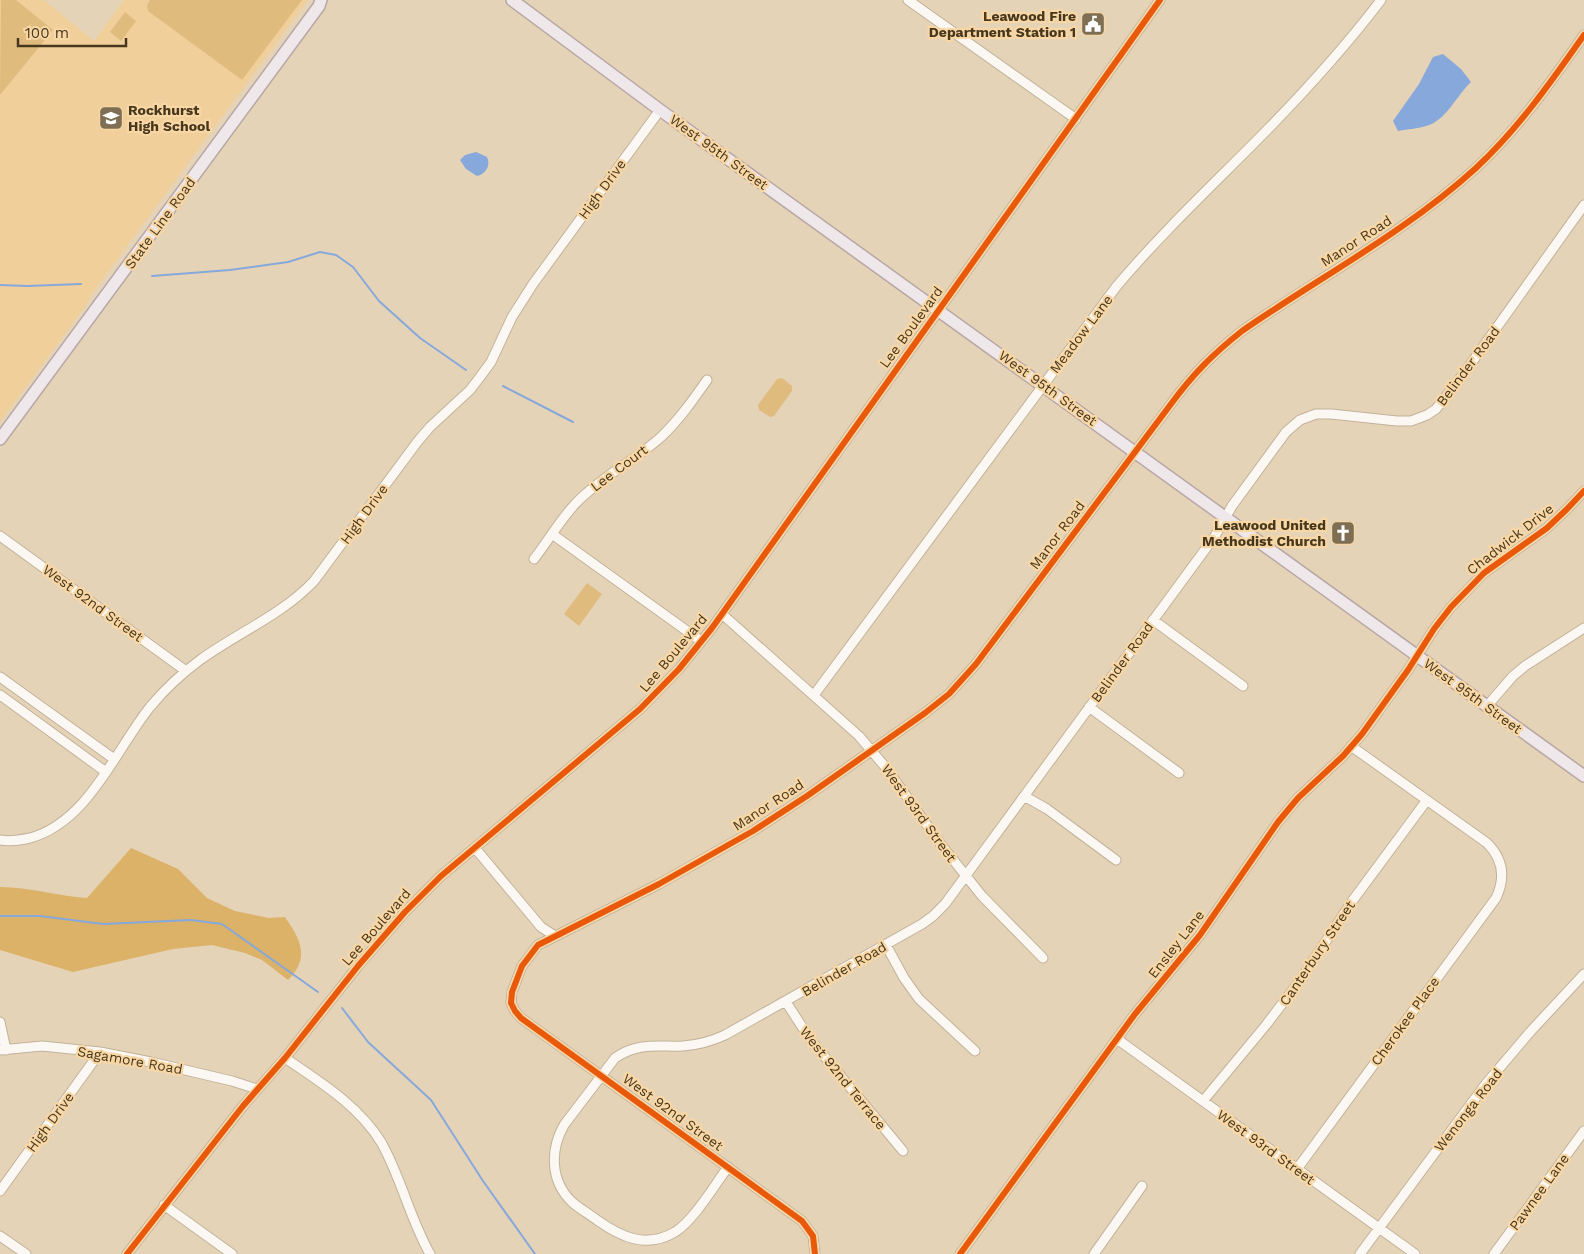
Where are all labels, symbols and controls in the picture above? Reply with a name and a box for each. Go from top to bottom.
place label: Leawood Fire Department Station 1 [929,8,1076,40]
public building icon: Leawood Fire Department Station 1 [1080,11,1106,37]
scale bar [18,15,125,47]
text: 100 m [25,24,69,42]
place label: Rockhurst High School [128,102,210,134]
school or university icon: Rockhurst High School [98,105,124,131]
street label: West 95th Street [667,111,771,193]
street label: High Drive [575,156,629,222]
street label: State Line Road [121,174,199,272]
street label: Manor Road [1318,212,1394,270]
street label: Lee Boulevard [876,283,946,371]
street label: Meadow Lane [1046,292,1116,376]
street label: Belinder Road [1433,323,1503,409]
street label: West 95th Street [996,347,1100,429]
street label: Lee Court [587,441,651,495]
street label: High Drive [337,481,391,547]
street label: Manor Road [1026,498,1088,572]
street label: Chadwick Drive [1464,500,1556,578]
place label: Leawood United Methodist Church [1202,517,1326,549]
church icon: Leawood United Methodist Church [1330,520,1356,546]
street label: West 92nd Street [40,561,146,645]
street label: Lee Boulevard [636,611,710,695]
street label: Belinder Road [1088,619,1156,705]
street label: West 95th Street [1421,655,1525,737]
street label: West 93rd Street [878,761,960,865]
street label: Manor Road [730,776,806,834]
street label: Lee Boulevard [338,885,414,969]
street label: Canterbury Street [1276,898,1358,1008]
street label: Ensley Lane [1145,907,1207,981]
street label: Belinder Road [799,938,889,1000]
street label: Cherokee Place [1368,974,1442,1068]
street label: West 92nd Terrace [797,1023,889,1133]
street label: Sagamore Road [76,1043,184,1077]
street label: Wenonga Road [1431,1065,1505,1155]
street label: West 92nd Street [620,1070,726,1154]
street label: High Drive [23,1089,77,1155]
street label: West 93rd Street [1214,1106,1318,1188]
street label: Pawnee Lane [1506,1151,1572,1233]

